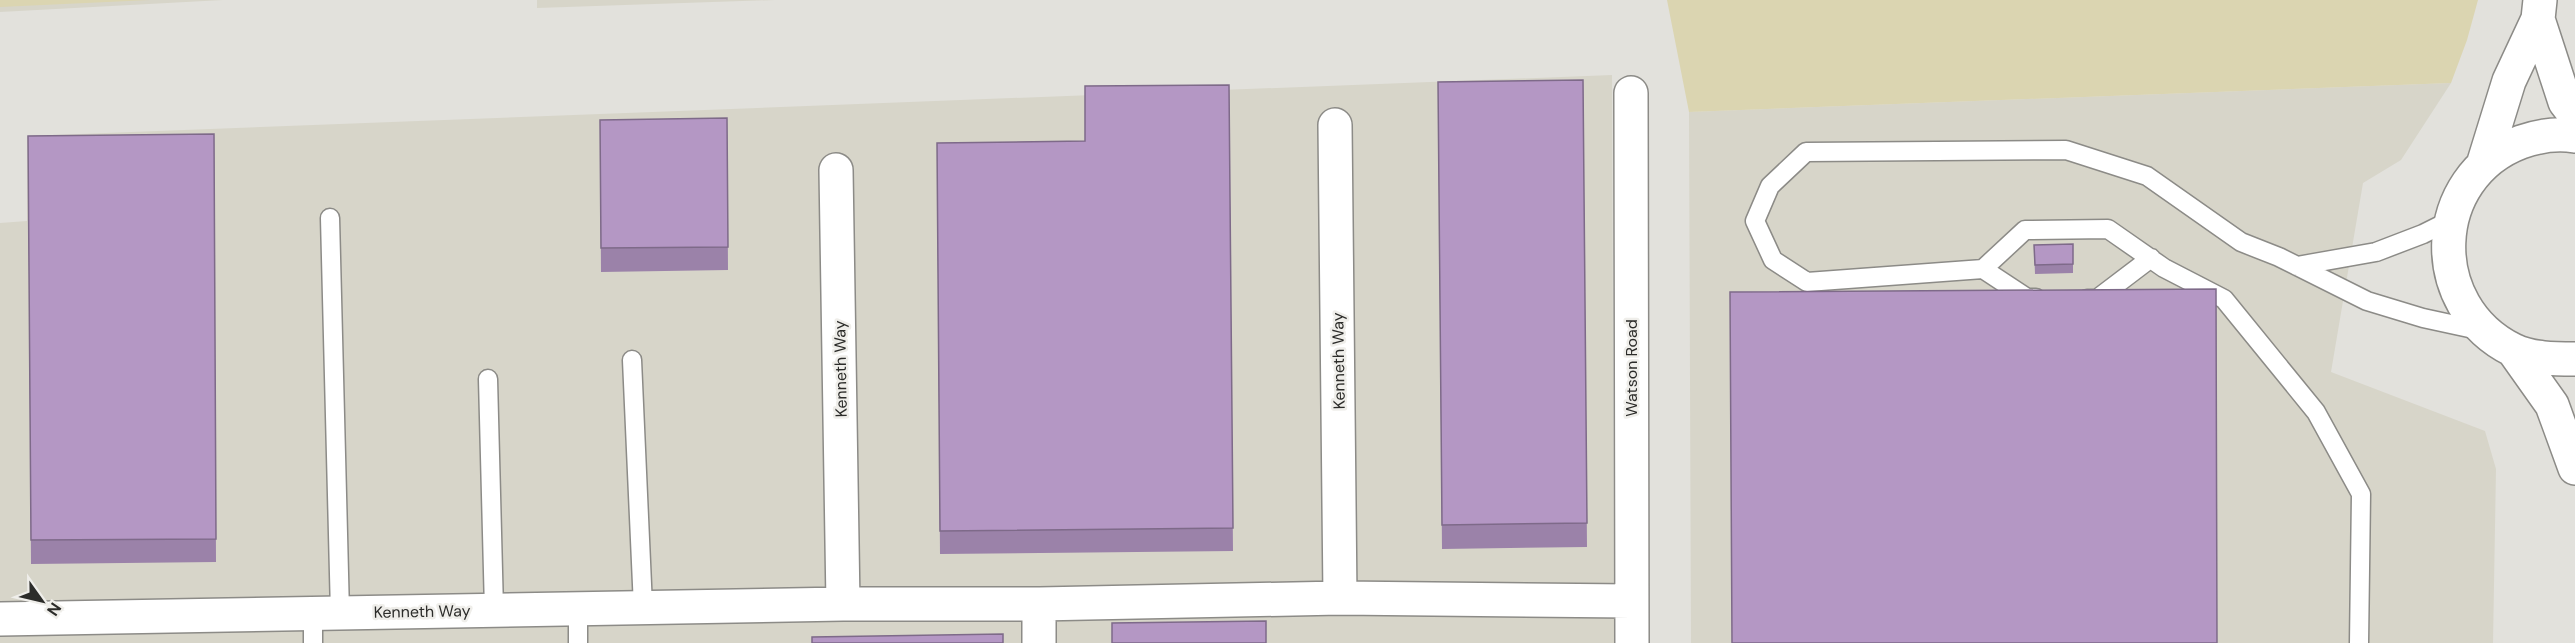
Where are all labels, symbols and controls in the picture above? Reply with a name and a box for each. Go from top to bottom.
street label: Kenneth Way [1327,312,1350,410]
street label: Watson Road [1621,319,1642,417]
street label: Kenneth Way [829,320,852,418]
north arrow [12,571,72,631]
text: N [42,598,66,620]
street label: Kenneth Way [373,600,471,623]

